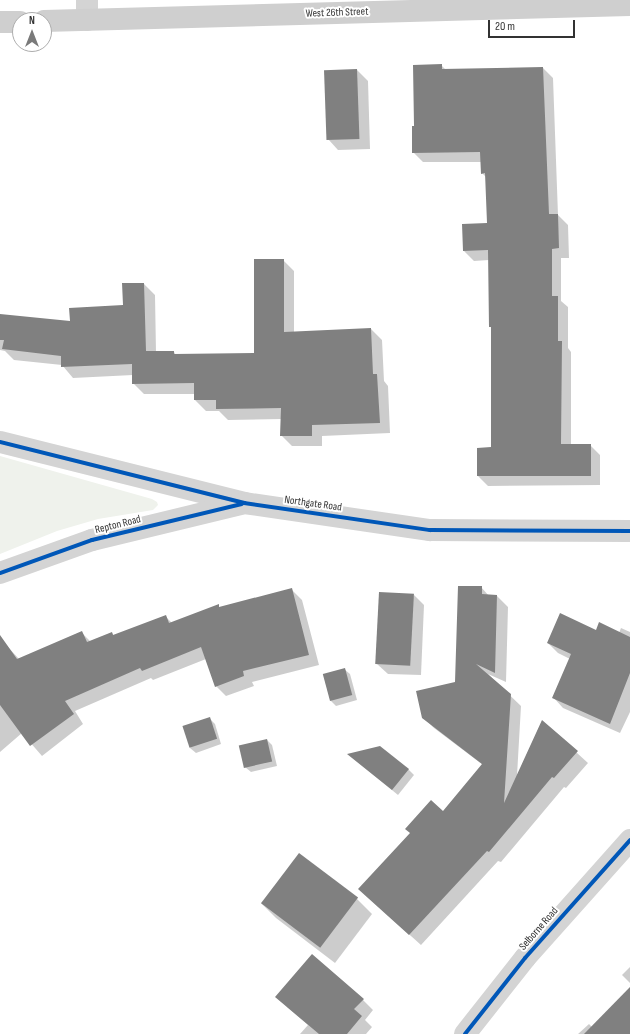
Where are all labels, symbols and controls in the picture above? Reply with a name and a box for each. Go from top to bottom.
street label: West 26th Street [305,5,369,21]
north arrow [12,12,52,52]
scale bar [490,12,577,38]
text: N [29,14,35,27]
text: 20 m [495,19,515,34]
street label: Northgate Road [283,493,343,515]
street label: Repton Road [94,513,142,537]
street label: Selborne Road [517,905,561,953]

